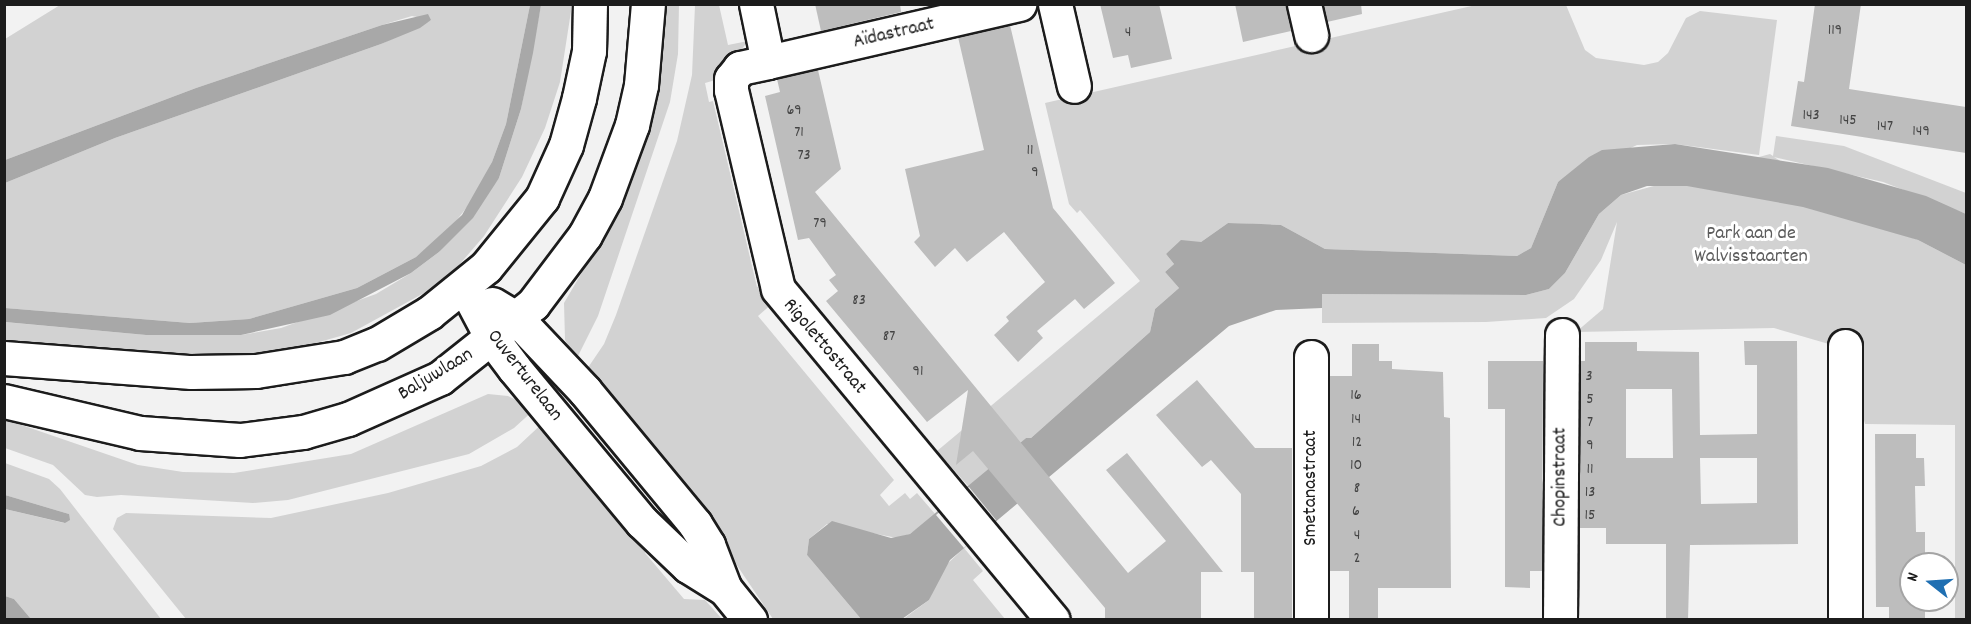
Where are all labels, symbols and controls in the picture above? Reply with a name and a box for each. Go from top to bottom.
street label: Aïdastraat [851,13,937,55]
house number: 119 [1828,21,1842,41]
house number: 4 [1125,23,1131,43]
house number: 69 [786,101,802,121]
house number: 143 [1802,106,1820,126]
house number: 145 [1839,111,1857,131]
house number: 147 [1877,117,1893,137]
house number: 149 [1912,122,1930,142]
house number: 71 [794,123,804,143]
house number: 11 [1026,141,1034,161]
house number: 73 [797,146,811,166]
house number: 9 [1031,163,1039,183]
house number: 79 [813,214,827,234]
park label: Park aan de Walvisstaarten [1694,222,1808,269]
house number: 83 [852,291,866,311]
street label: Rigolettostraat [777,294,871,400]
street label: Ouverturelaan [481,325,567,427]
house number: 87 [883,327,895,347]
street label: Baljuwlaan [394,343,478,407]
house number: 91 [913,362,923,382]
house number: 3 [1585,367,1593,387]
house number: 16 [1350,386,1362,406]
house number: 5 [1586,390,1594,410]
house number: 14 [1351,410,1361,430]
house number: 7 [1587,413,1593,433]
street label: Chopinstraat [1549,427,1573,527]
street label: Smetanastraat [1299,430,1323,546]
house number: 12 [1352,433,1362,453]
house number: 9 [1586,436,1594,456]
house number: 10 [1350,456,1362,476]
house number: 11 [1586,460,1594,480]
house number: 8 [1354,479,1360,499]
house number: 13 [1585,483,1595,503]
house number: 6 [1352,502,1360,522]
house number: 15 [1585,506,1595,526]
house number: 4 [1354,526,1360,546]
house number: 2 [1354,549,1360,569]
north arrow [1899,552,1959,612]
text: N [1901,570,1925,584]

